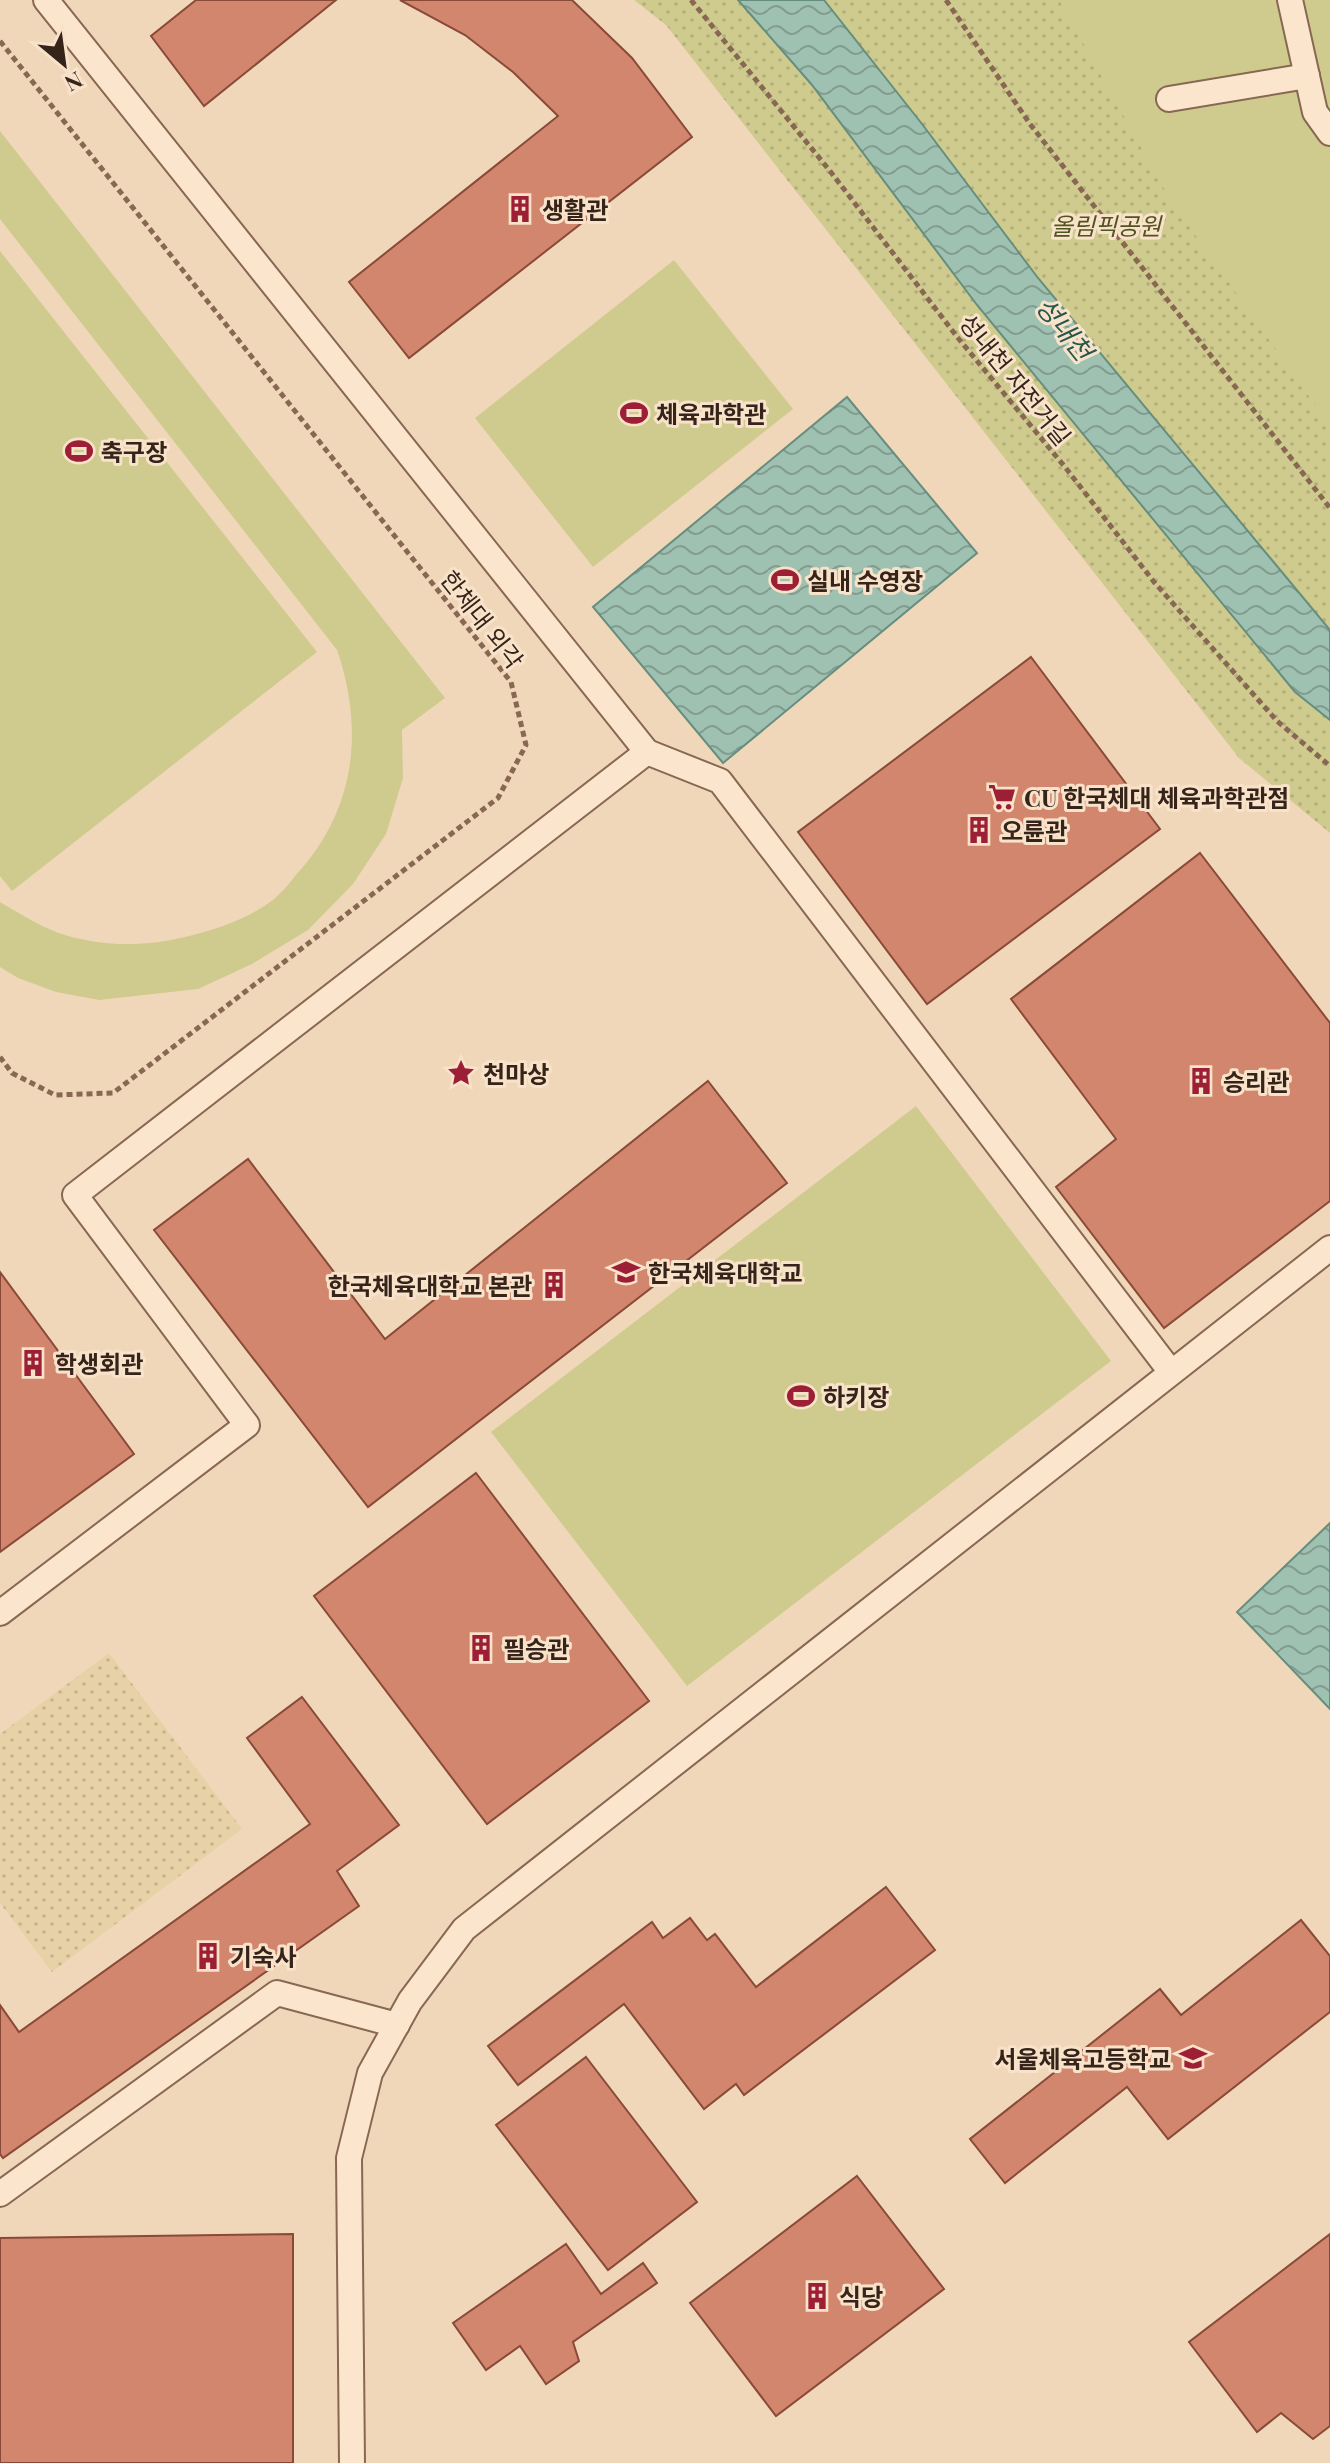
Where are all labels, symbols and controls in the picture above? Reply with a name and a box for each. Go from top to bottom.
north arrow [24,24,104,104]
text: N [60,65,88,99]
place label: 생활관 [542,193,608,225]
building icon: 생활관 [505,194,535,224]
park label: 올림픽공원 [1051,209,1163,241]
water label: 성내천 [1029,289,1103,369]
street label: 성내천 자전거길 [953,307,1079,451]
place label: 체육과학관 [656,397,766,429]
sports icon: 체육과학관 [619,398,649,428]
place label: 축구장 [101,435,167,467]
sports icon: 축구장 [64,436,94,466]
street label: 한체대 외각 [435,563,531,675]
place label: 실내 수영장 [807,564,923,596]
sports icon: 실내 수영장 [770,565,800,595]
place label: CU 한국체대 체육과학관점 [1024,781,1289,813]
supermarket icon: CU 한국체대 체육과학관점 [987,782,1017,812]
place label: 오륜관 [1001,814,1067,846]
building icon: 오륜관 [964,815,994,845]
place label: 천마상 [483,1057,549,1089]
place icon: 천마상 [446,1058,476,1088]
place label: 승리관 [1223,1065,1289,1097]
building icon: 승리관 [1186,1066,1216,1096]
place label: 한국체육대학교 [648,1256,803,1288]
school or university icon: 한국체육대학교 [611,1257,641,1287]
place label: 한국체육대학교 본관 [328,1269,532,1301]
building icon: 한국체육대학교 본관 [539,1270,569,1300]
place label: 학생회관 [55,1347,143,1379]
building icon: 학생회관 [18,1348,48,1378]
place label: 하키장 [823,1380,889,1412]
sports icon: 하키장 [786,1381,816,1411]
place label: 필승관 [503,1632,569,1664]
building icon: 필승관 [466,1633,496,1663]
place label: 기숙사 [230,1940,296,1972]
building icon: 기숙사 [193,1941,223,1971]
place label: 서울체육고등학교 [994,2042,1171,2074]
school or university icon: 서울체육고등학교 [1178,2043,1208,2073]
place label: 식당 [839,2280,883,2312]
building icon: 식당 [802,2281,832,2311]

